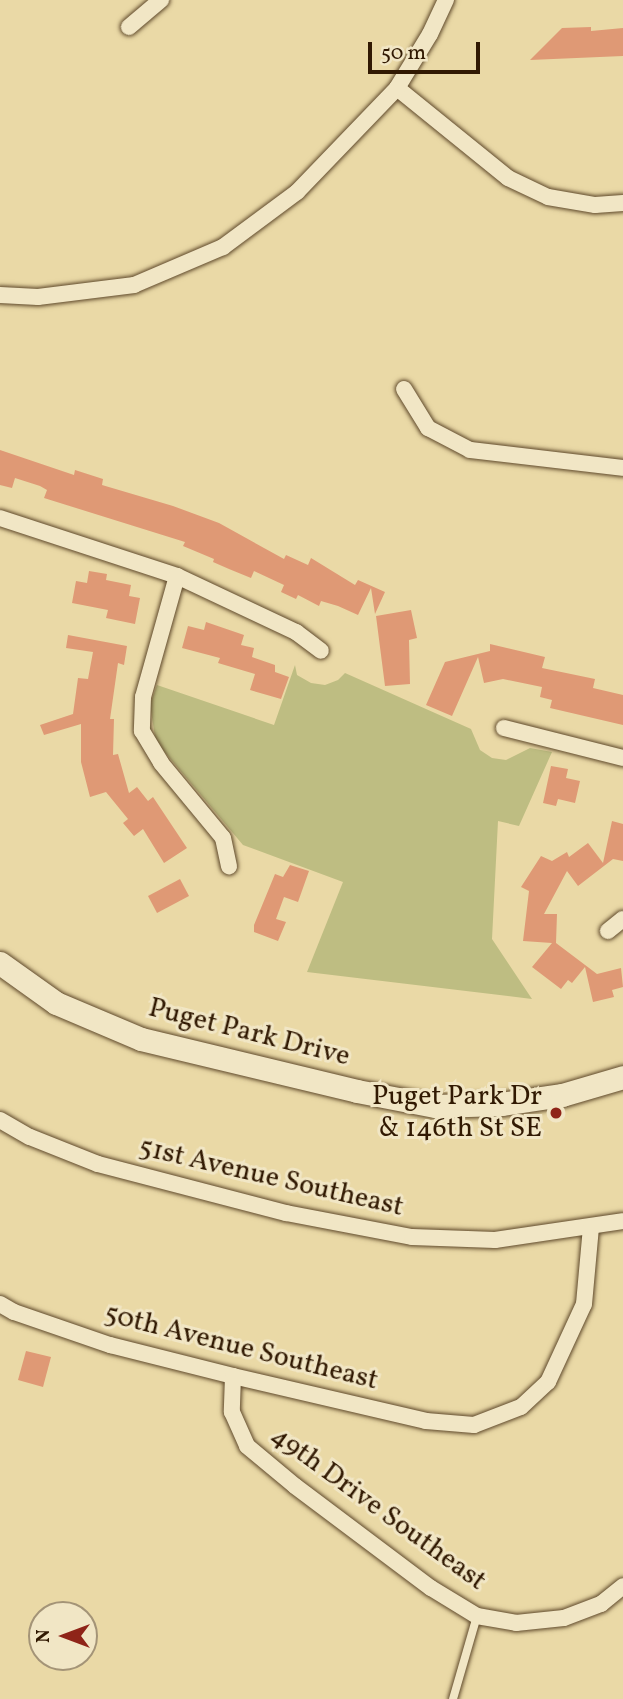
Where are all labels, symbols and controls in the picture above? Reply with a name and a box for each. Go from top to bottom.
scale bar [371,28,483,72]
text: 50 m [381,39,426,68]
street label: Puget Park Drive [145,992,353,1074]
place label: Puget Park Dr & 146th St SE [372,1080,542,1146]
marker: Puget Park Dr & 146th St SE [548,1105,564,1121]
street label: 51st Avenue Southeast [135,1131,407,1225]
street label: 50th Avenue Southeast [101,1298,381,1398]
street label: 49th Drive Southeast [264,1420,492,1598]
north arrow [28,1601,98,1671]
text: N [31,1629,57,1643]

